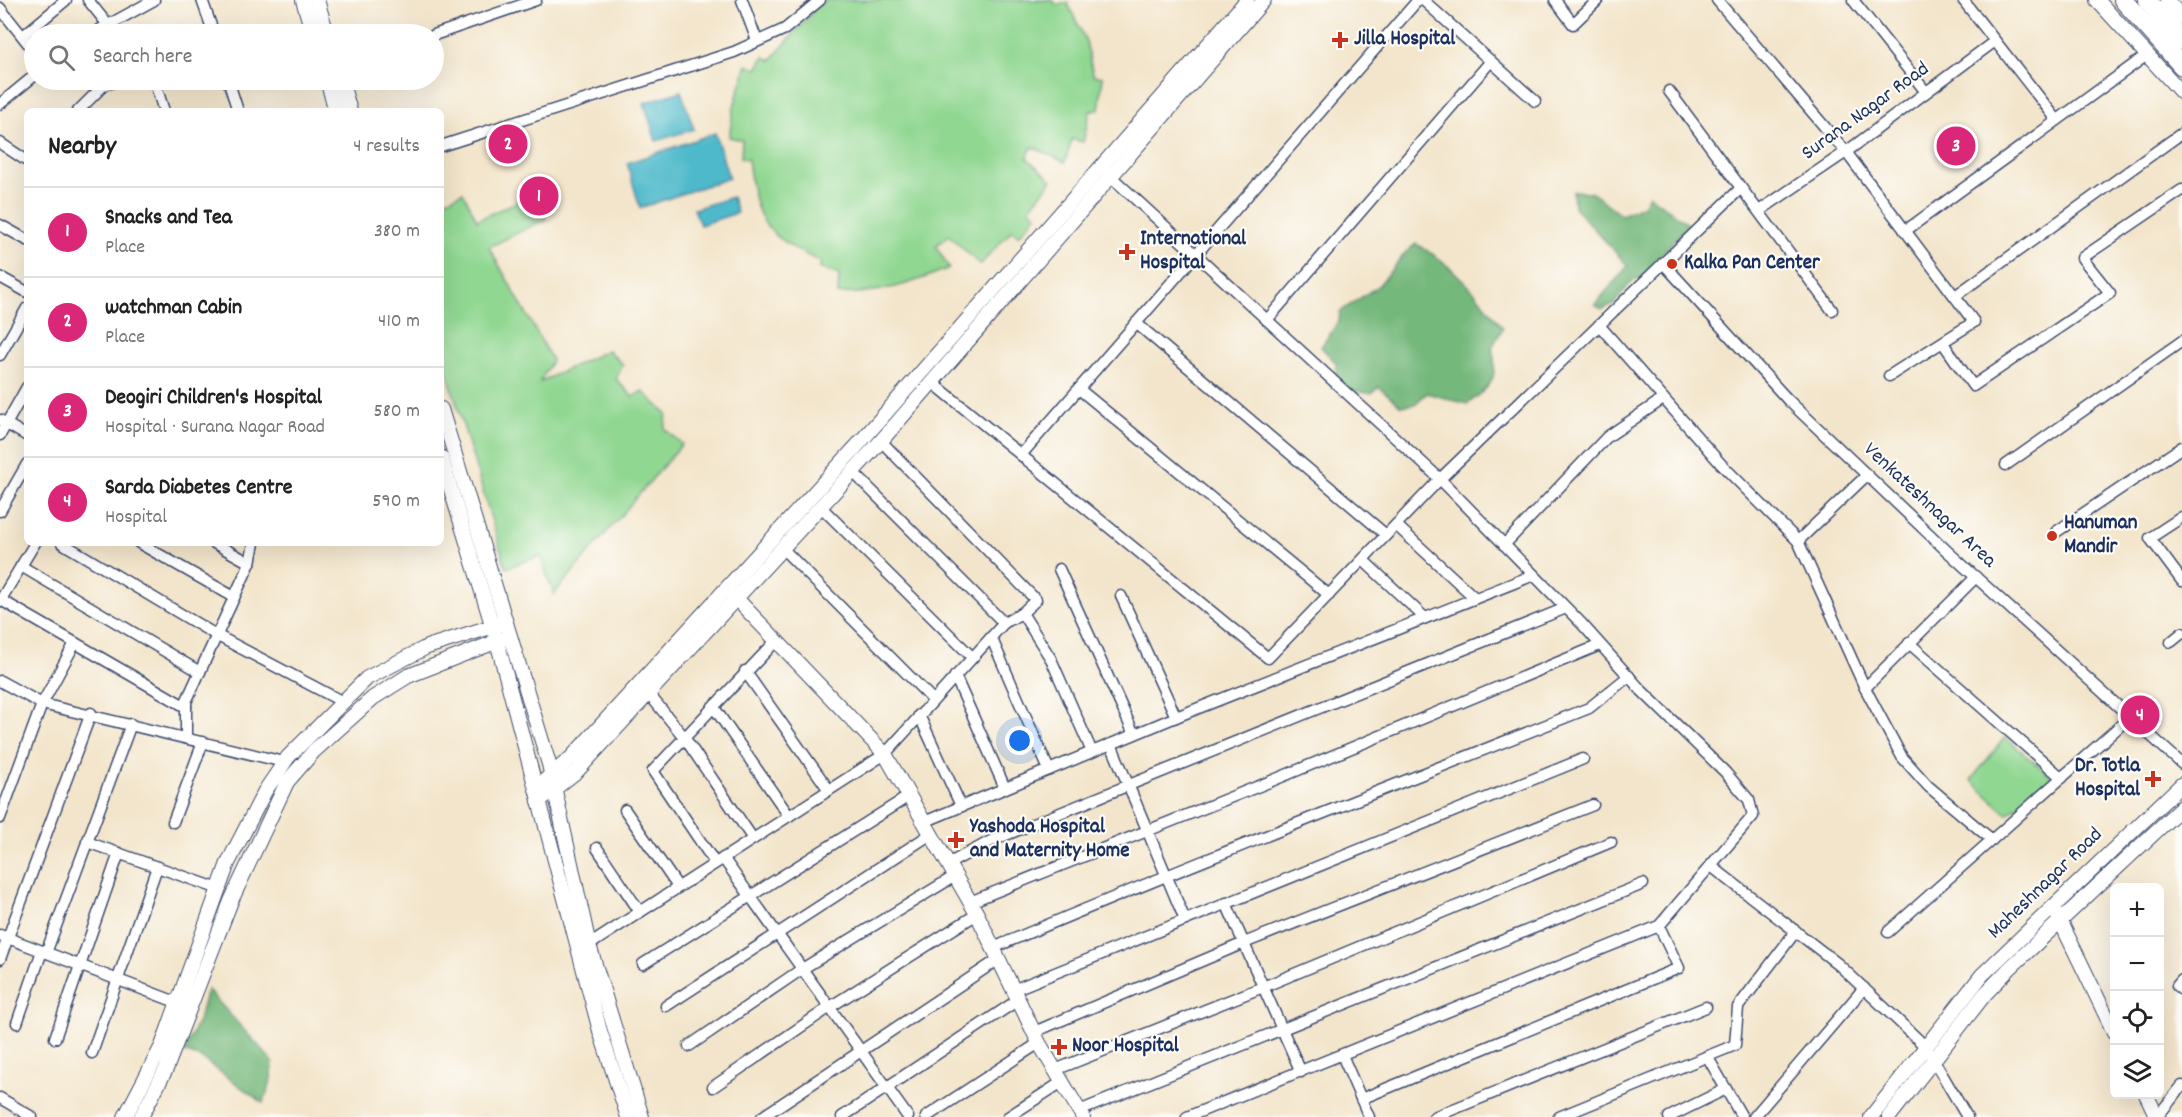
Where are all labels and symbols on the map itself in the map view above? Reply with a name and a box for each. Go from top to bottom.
place label: Jilla Hospital [1354,25,1456,55]
marker: Jilla Hospital [1331,31,1349,49]
street label: Surana Nagar Road [1796,55,1936,169]
pin: 2 [488,122,528,166]
pin: 3 [1936,124,1976,168]
pin: 1 [520,174,558,218]
place label: International Hospital [1140,225,1247,279]
marker: International Hospital [1118,243,1136,261]
place label: Kalka Pan Center [1684,249,1821,279]
marker: Kalka Pan Center [1665,257,1679,271]
street label: Venkateshnagar Area [1856,436,2003,577]
place label: Hanuman Mandir [2064,509,2138,563]
marker: Hanuman Mandir [2045,529,2059,543]
pin: 4 [2120,692,2160,738]
your location [1005,726,1034,755]
place label: Dr. Totla Hospital [2075,752,2141,806]
marker: Dr. Totla Hospital [2144,770,2162,788]
place label: Yashoda Hospital and Maternity Home [969,813,1130,867]
street label: Maheshnagar Road [1982,821,2110,947]
marker: Yashoda Hospital and Maternity Home [947,831,965,849]
place label: Noor Hospital [1072,1032,1180,1062]
marker: Noor Hospital [1050,1038,1068,1056]

